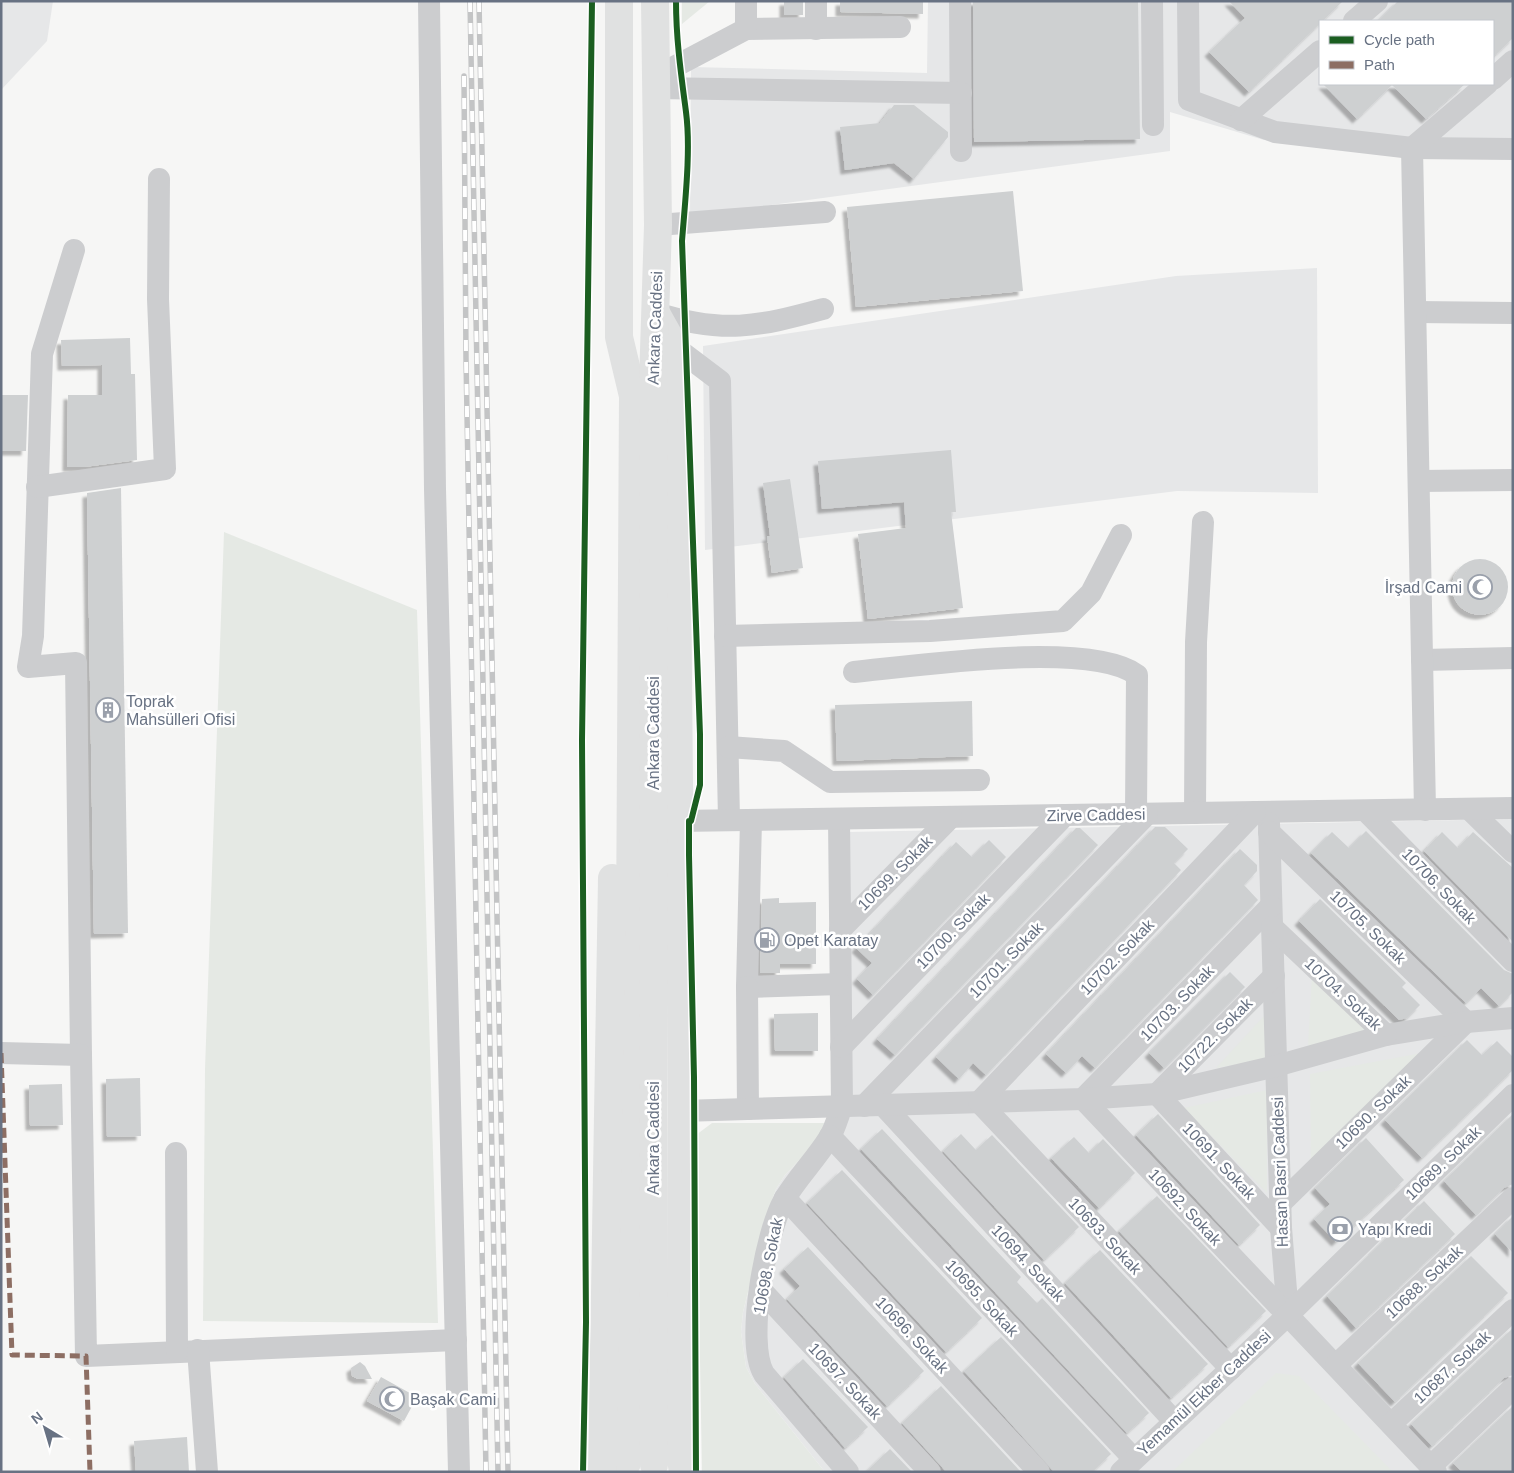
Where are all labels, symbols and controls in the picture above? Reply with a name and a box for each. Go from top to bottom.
legend [1319,20,1494,85]
text: Cycle path [1364,31,1435,48]
text: Path [1364,56,1395,73]
street label: Ankara Caddesi [645,271,665,385]
mosque icon: İrşad Cami [1467,574,1493,600]
place label: İrşad Cami [1385,578,1462,596]
street label: Ankara Caddesi [645,676,662,790]
place label: Toprak Mahsülleri Ofisi [126,693,235,728]
building icon: Toprak Mahsülleri Ofisi [95,697,121,723]
street label: Zirve Caddesi [1047,806,1145,824]
street label: 10699. Sokak [854,832,936,914]
street label: 10706. Sokak [1399,845,1480,928]
street label: 10705. Sokak [1327,887,1410,968]
street label: 10700. Sokak [913,889,994,972]
street label: 10702. Sokak [1077,915,1158,998]
street label: 10701. Sokak [966,918,1047,1001]
fuel station icon: Opet Karatay [754,927,780,953]
place label: Opet Karatay [784,932,878,949]
street label: 10704. Sokak [1301,954,1385,1034]
street label: 10703. Sokak [1137,961,1218,1044]
street label: 10722. Sokak [1174,994,1256,1076]
street label: 10690. Sokak [1332,1071,1415,1152]
street label: Ankara Caddesi [645,1081,662,1195]
street label: Hasan Basri Caddesi [1269,1097,1291,1247]
street label: 10691. Sokak [1179,1119,1259,1203]
street label: 10689. Sokak [1402,1122,1485,1203]
street label: 10692. Sokak [1145,1165,1225,1249]
street label: 10693. Sokak [1065,1194,1145,1278]
street label: 10698. Sokak [750,1215,786,1316]
bank icon: Yapı Kredi [1327,1216,1353,1242]
street label: 10694. Sokak [988,1221,1068,1305]
place label: Yapı Kredi [1358,1221,1432,1238]
street label: 10688. Sokak [1382,1242,1466,1322]
street label: 10695. Sokak [942,1256,1022,1340]
street label: 10696. Sokak [872,1293,952,1377]
street label: Yemamül Ekber Caddesi [1134,1327,1274,1459]
street label: 10687. Sokak [1410,1327,1494,1407]
street label: 10697. Sokak [805,1339,885,1423]
mosque icon: Başak Cami [379,1386,405,1412]
place label: Başak Cami [410,1391,496,1408]
north arrow [20,1403,70,1453]
text: N [28,1408,46,1427]

